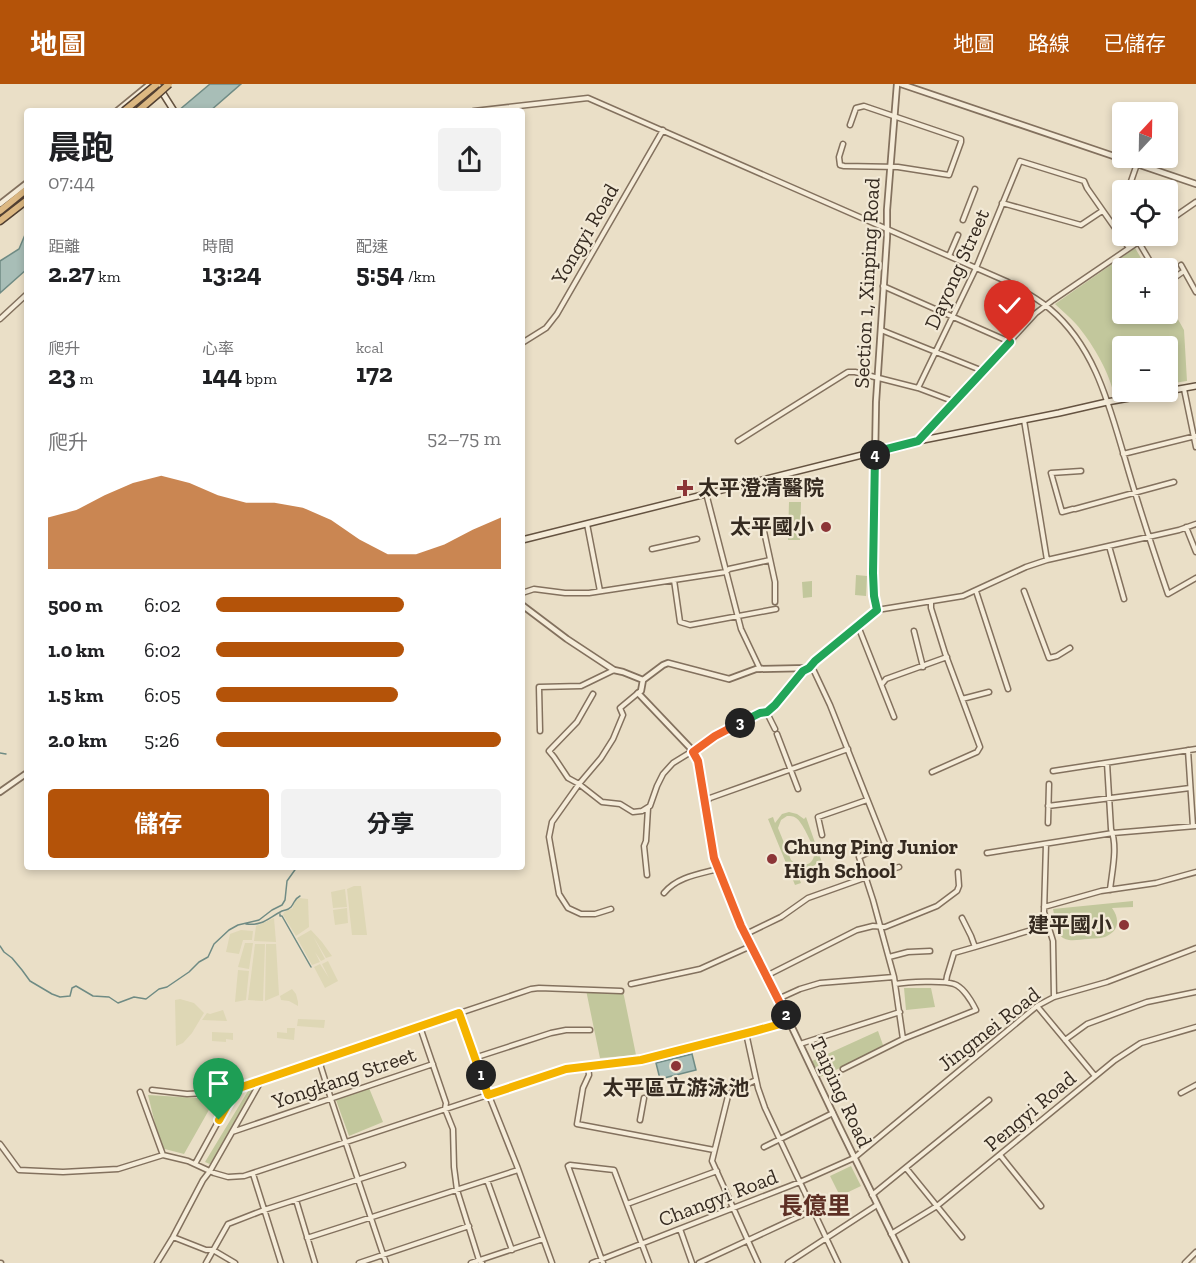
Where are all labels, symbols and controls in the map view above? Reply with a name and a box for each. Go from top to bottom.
text: 地圖 [30,28,86,61]
text: 地圖 [953,31,995,56]
text: 路線 [1028,31,1070,56]
text: 已儲存 [1103,31,1166,56]
north arrow [1112,102,1178,168]
map controls [1112,102,1178,402]
text: 晨跑 [48,128,114,167]
button: share [438,128,501,191]
text: 07:44 [48,170,95,194]
street label: Section 1, Xinping Road [848,177,885,389]
street label: Yongyi Road [545,179,624,289]
button: locate [1112,180,1178,246]
street label: Dayong Street [919,204,994,333]
text: 距離 [48,237,80,256]
text: 時間 [202,237,234,256]
text: 配速 [356,237,388,256]
text: 2.27 [48,257,95,289]
text: 13:24 [202,257,262,289]
text: 5:54 [356,257,404,289]
button: + [1112,258,1178,324]
text: km [95,267,121,286]
text: /km [404,267,436,286]
pin [984,280,1035,342]
icon: check [993,289,1026,322]
button: − [1112,336,1178,402]
text: kcal [356,338,383,357]
text: 爬升 [48,339,80,358]
text: 心率 [202,339,234,358]
text: 172 [356,357,393,389]
text: 23 [48,359,76,391]
text: 144 [202,359,242,391]
text: m [76,369,93,388]
text: bpm [242,369,277,388]
text: 52–75 m [427,426,501,450]
text: 爬升 [48,430,88,454]
pin: 4 [860,440,890,470]
text: 4 [870,445,880,464]
place label: 太平澄清醫院 [698,475,824,500]
marker: 太平澄清醫院 [676,479,694,497]
place label: 太平國小 [730,514,814,539]
marker: 太平國小 [819,520,833,534]
text: 500 m [48,593,103,617]
text: 6:02 [144,593,181,617]
text: 1.0 km [48,638,104,662]
text: 6:02 [144,638,181,662]
text: 1.5 km [48,683,103,707]
text: 6:05 [144,683,181,707]
pin: 3 [725,708,755,738]
text: 3 [736,713,744,732]
text: 2.0 km [48,728,107,752]
text: 5:26 [144,728,180,752]
button: 儲存 [48,789,269,858]
button: 分享 [281,789,501,858]
place label: Chung Ping Junior High School [784,834,958,883]
marker: Chung Ping Junior High School [765,852,779,866]
place label: 建平國小 [1028,912,1112,937]
marker: 建平國小 [1117,918,1131,932]
street label: Jingmei Road [933,981,1045,1076]
pin: 2 [771,1000,801,1030]
text: 2 [782,1005,790,1024]
street label: Taiping Road [805,1032,878,1152]
street label: Yongkang Street [268,1041,419,1114]
pin [193,1058,244,1120]
marker: 太平區立游泳池 [669,1059,683,1073]
pin: 1 [466,1060,496,1090]
text: 1 [478,1065,484,1084]
street label: Pengyi Road [979,1065,1081,1156]
icon: arrive [202,1067,235,1100]
place label: 太平區立游泳池 [603,1075,750,1100]
street label: Changyi Road [655,1163,781,1232]
district label: 長億里 [779,1191,851,1220]

